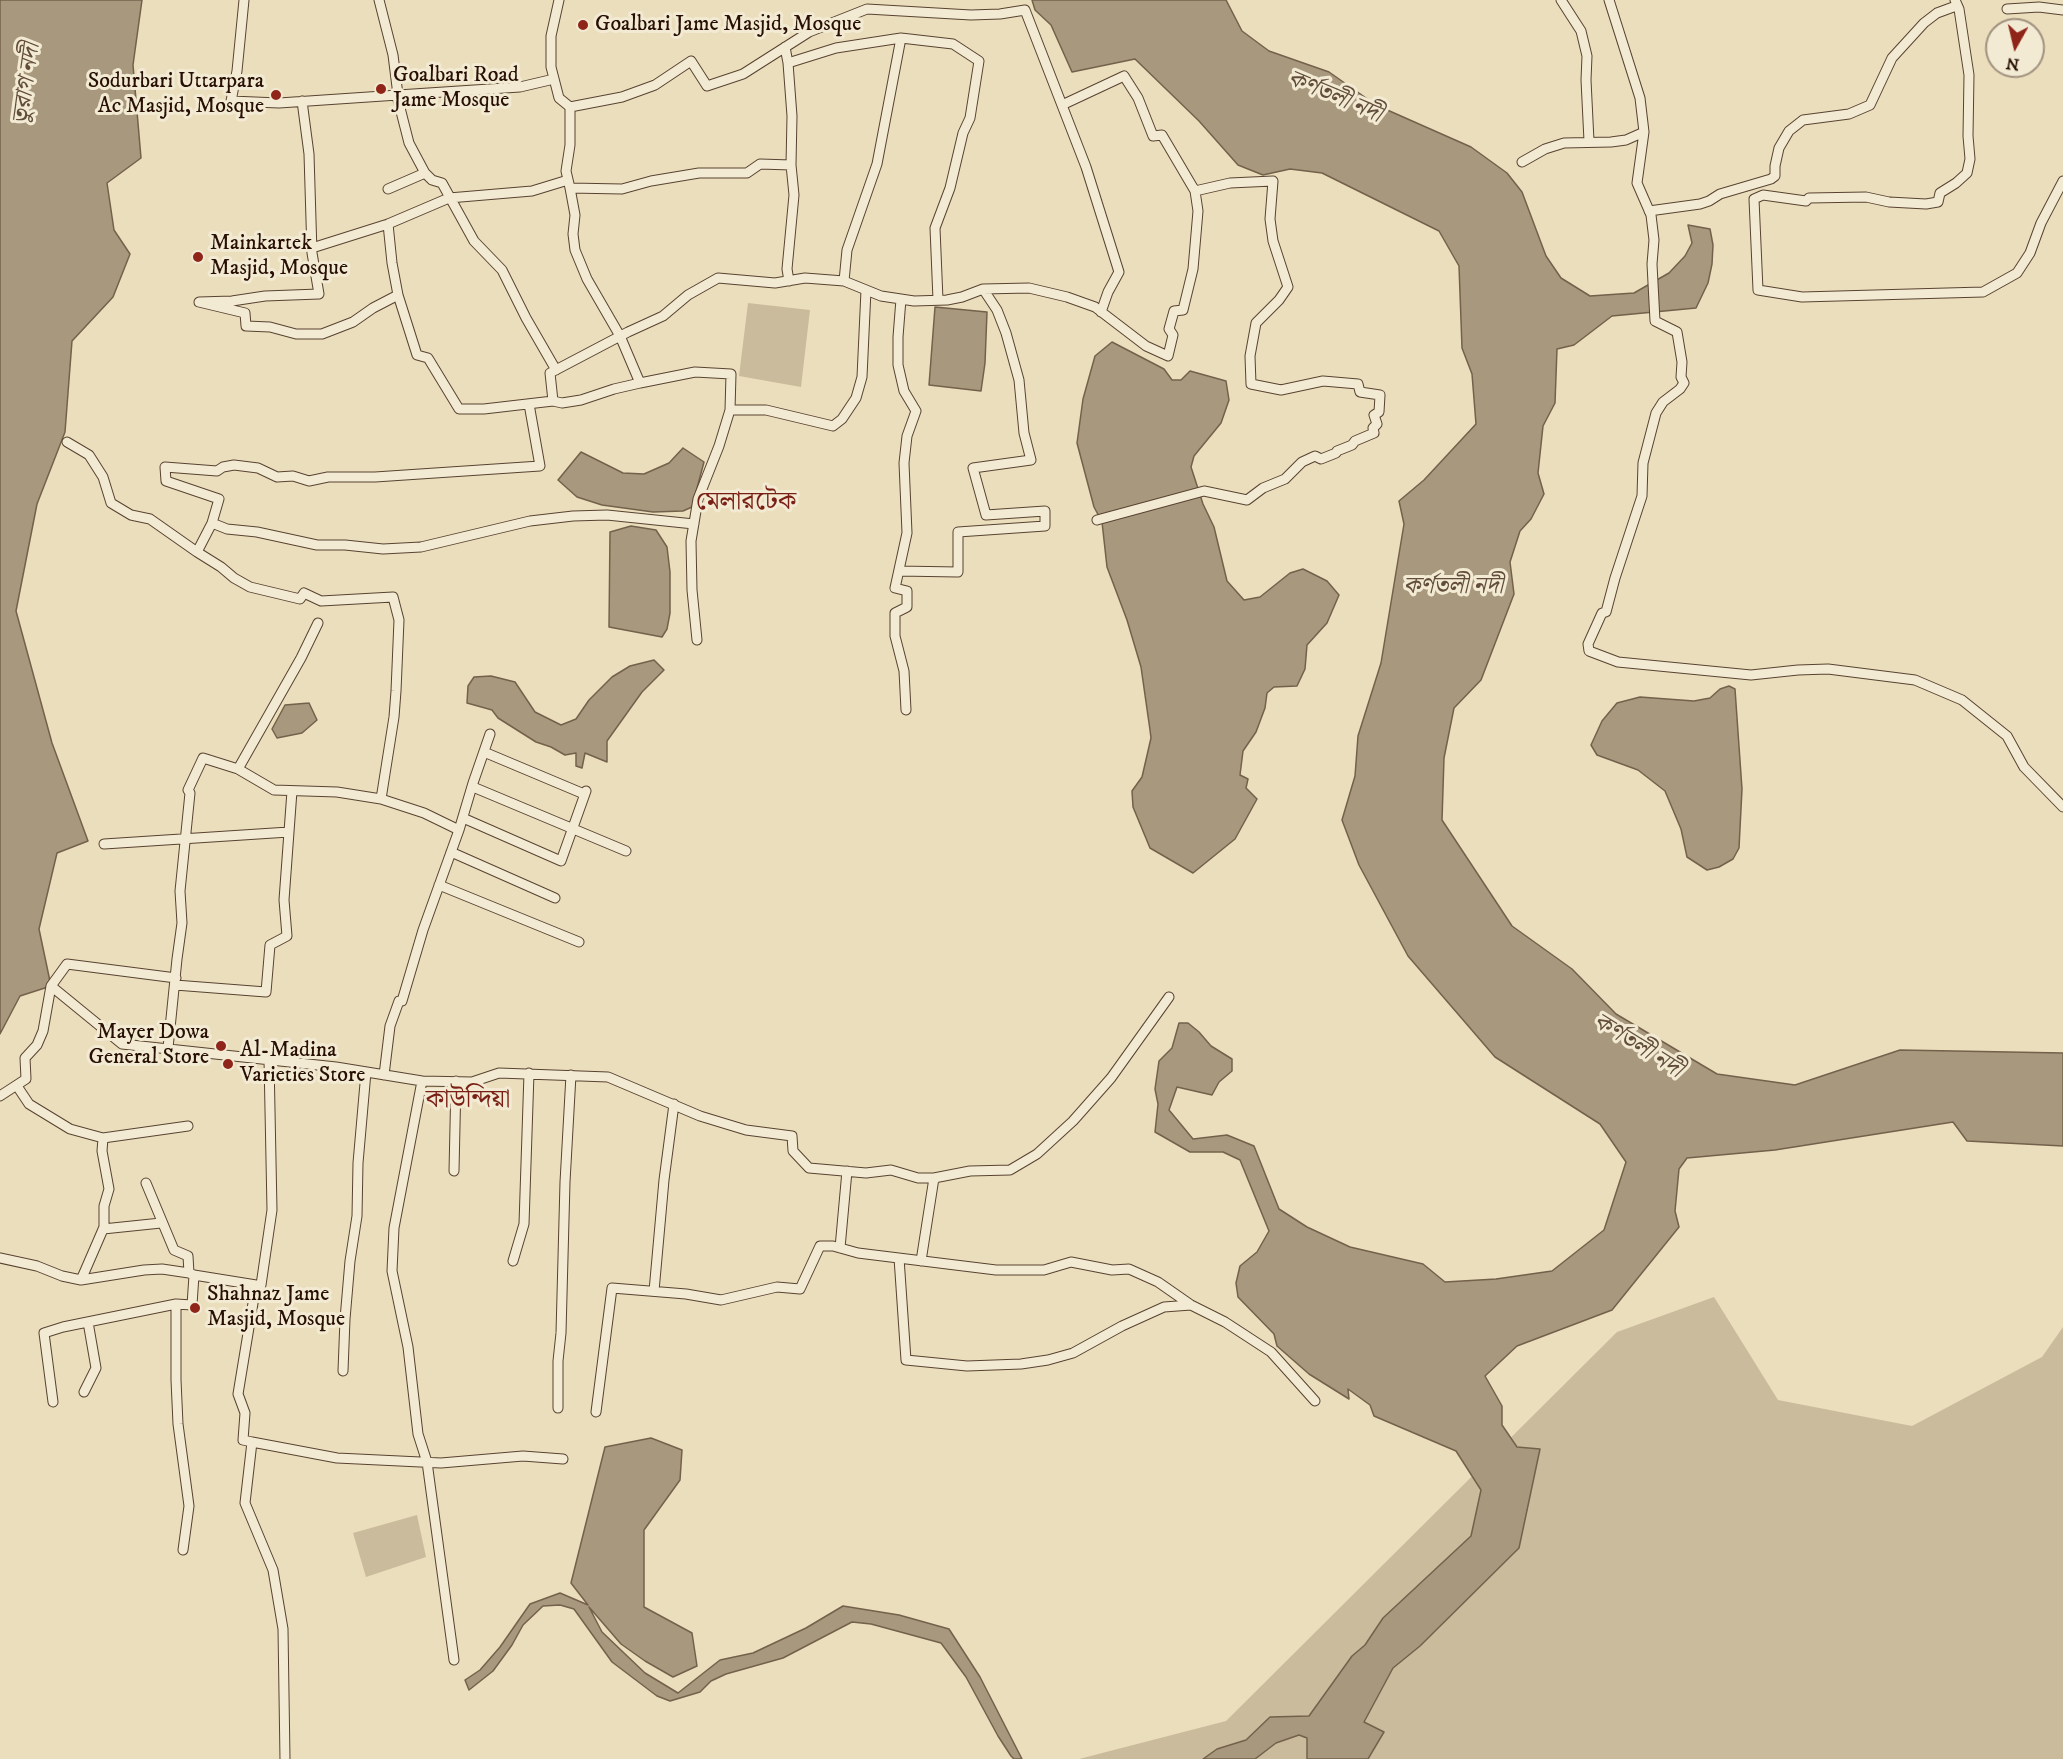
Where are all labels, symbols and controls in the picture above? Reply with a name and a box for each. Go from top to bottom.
place label: Goalbari Jame Masjid, Mosque [595,12,861,38]
marker: Goalbari Jame Masjid, Mosque [576,18,590,32]
north arrow [1985,18,2045,78]
water label: তুরাগ নদী [8,42,48,126]
text: N [2005,53,2021,75]
place label: Goalbari Road Jame Mosque [393,63,519,114]
water label: কর্ণতলী নদী [1283,65,1385,131]
place label: Sodurbari Uttarpara Ac Masjid, Mosque [88,69,264,120]
marker: Goalbari Road Jame Mosque [374,82,388,96]
marker: Sodurbari Uttarpara Ac Masjid, Mosque [269,88,283,102]
place label: Mainkartek Masjid, Mosque [210,231,348,282]
marker: Mainkartek Masjid, Mosque [191,250,205,264]
district label: মেলারটেক [696,488,796,520]
water label: কর্ণতলী নদী [1403,574,1503,602]
water label: কর্ণতলী নদী [1587,1008,1687,1086]
place label: Mayer Dowa General Store [89,1020,209,1072]
place label: Al-Madina Varieties Store [240,1038,365,1090]
marker: Mayer Dowa General Store [214,1039,228,1053]
marker: Al-Madina Varieties Store [221,1057,235,1071]
district label: কাউন্দিয়া [426,1086,510,1118]
place label: Shahnaz Jame Masjid, Mosque [207,1282,345,1334]
marker: Shahnaz Jame Masjid, Mosque [188,1301,202,1315]

